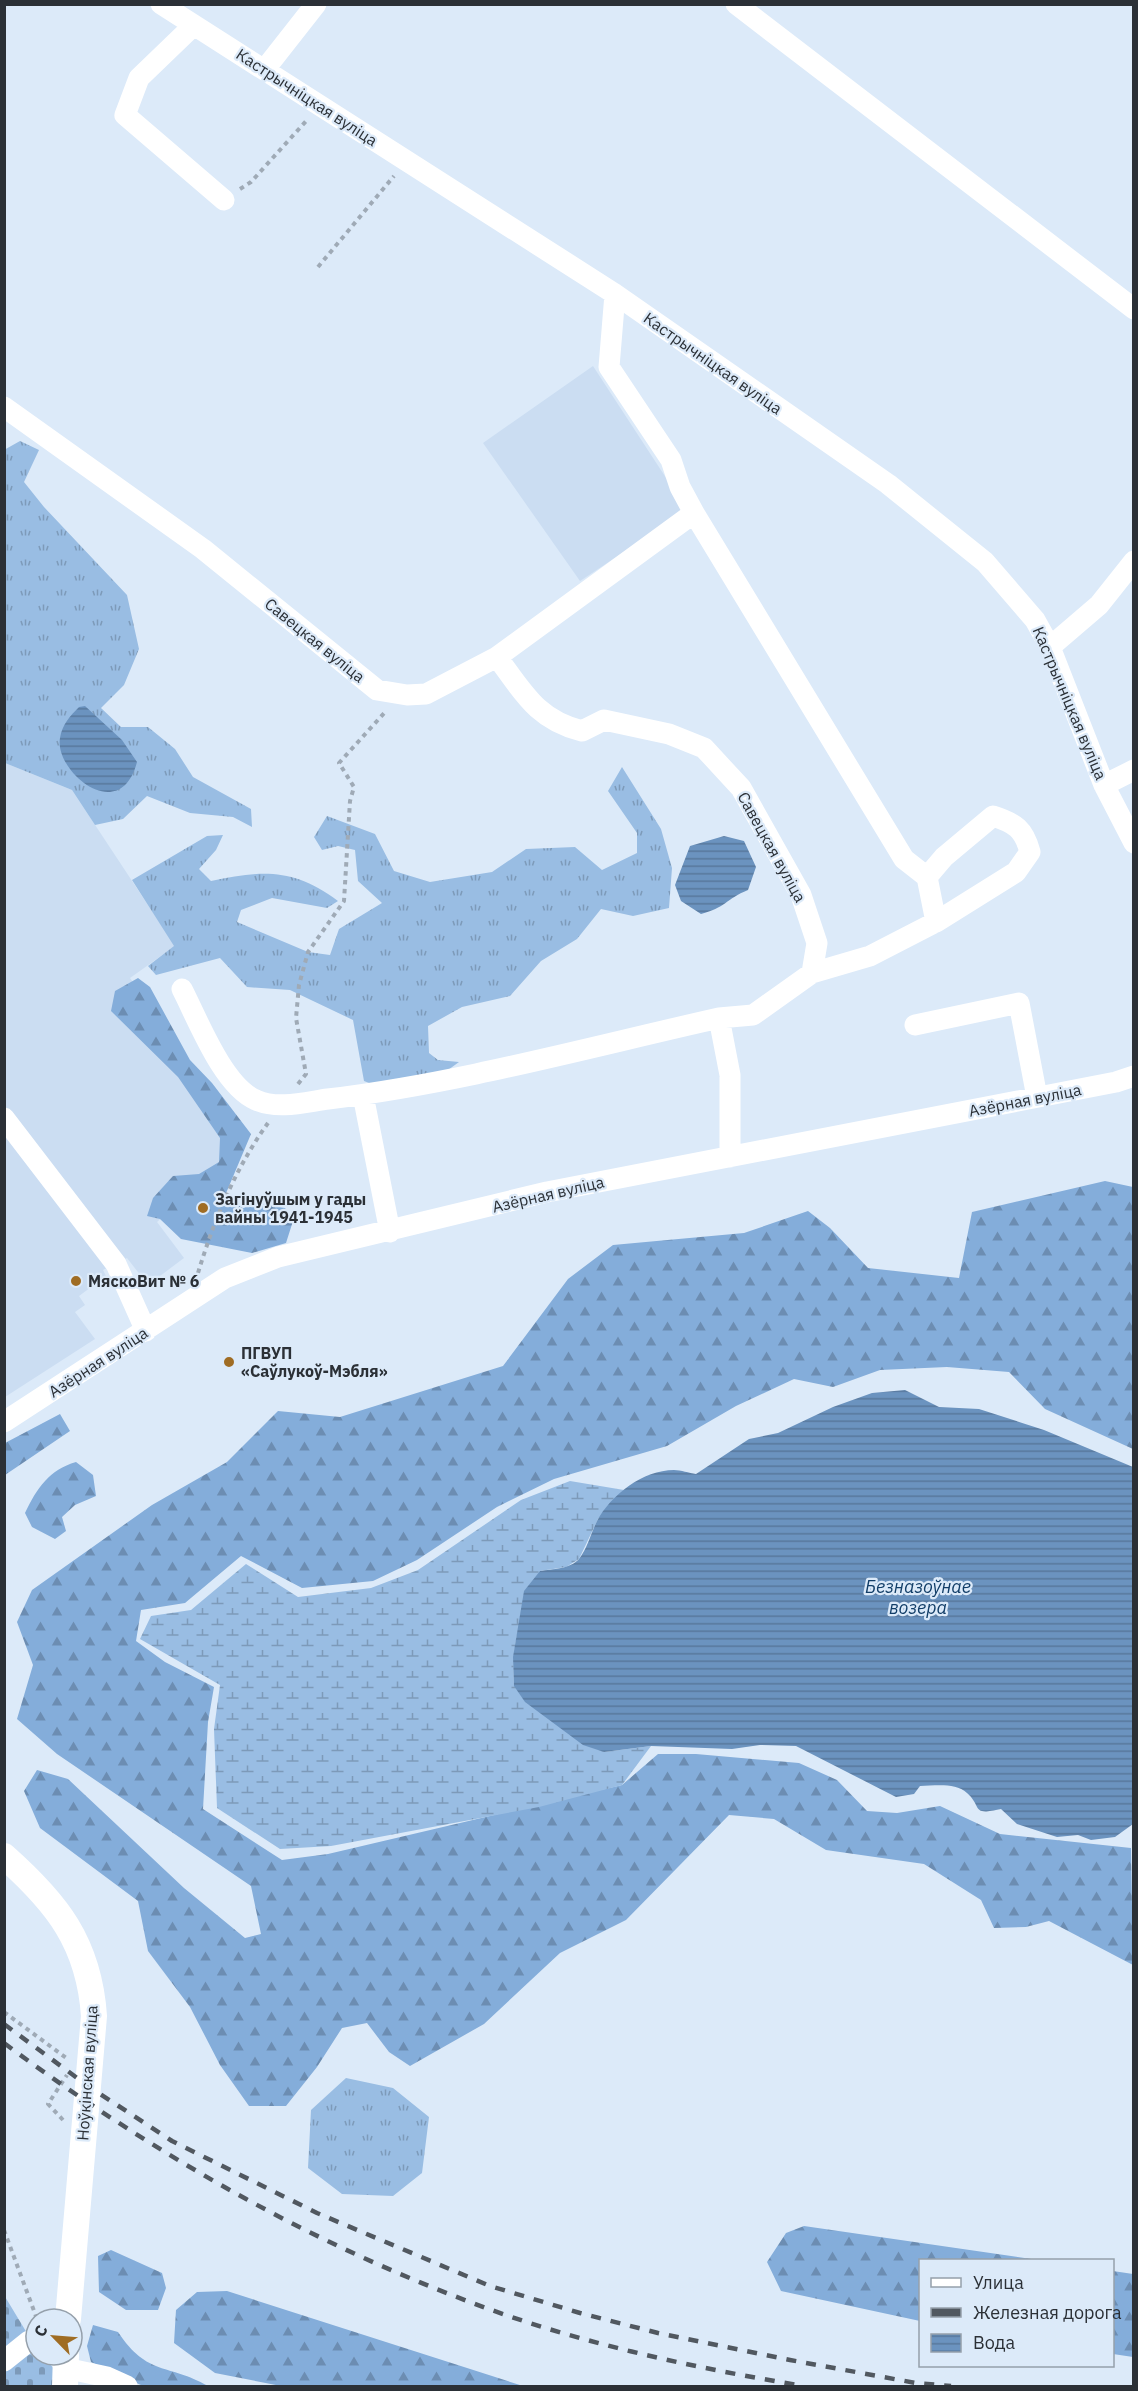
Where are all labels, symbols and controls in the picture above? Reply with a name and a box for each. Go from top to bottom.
street label: Кастрычніцкая вуліца [233,44,382,150]
street label: Кастрычніцкая вуліца [640,308,786,419]
street label: Савецкая вуліца [261,594,369,687]
street label: Кастрычніцкая вуліца [1029,623,1112,783]
street label: Савецкая вуліца [733,788,811,906]
street label: Азёрная вуліца [967,1079,1083,1121]
street label: Азёрная вуліца [490,1171,606,1217]
place label: Загінуўшым у гады вайны 1941-1945 [215,1189,366,1227]
marker: Загінуўшым у гады вайны 1941-1945 [196,1201,210,1215]
place label: МяскоВит № 6 [88,1271,200,1291]
marker: МяскоВит № 6 [69,1274,83,1288]
street label: Азёрная вуліца [45,1322,152,1402]
place label: ПГВУП «Саўлукоў-Мэбля» [241,1343,388,1381]
marker: ПГВУП «Саўлукоў-Мэбля» [222,1355,236,1369]
water label: Безназоўнае возера [865,1575,971,1619]
street label: Ноўкінская вуліца [72,2004,102,2141]
legend [919,2259,1114,2367]
text: Улица [973,2271,1024,2294]
text: Железная дорога [973,2301,1122,2324]
north arrow [24,2307,84,2367]
text: С [29,2322,52,2340]
text: Вода [973,2331,1016,2354]

